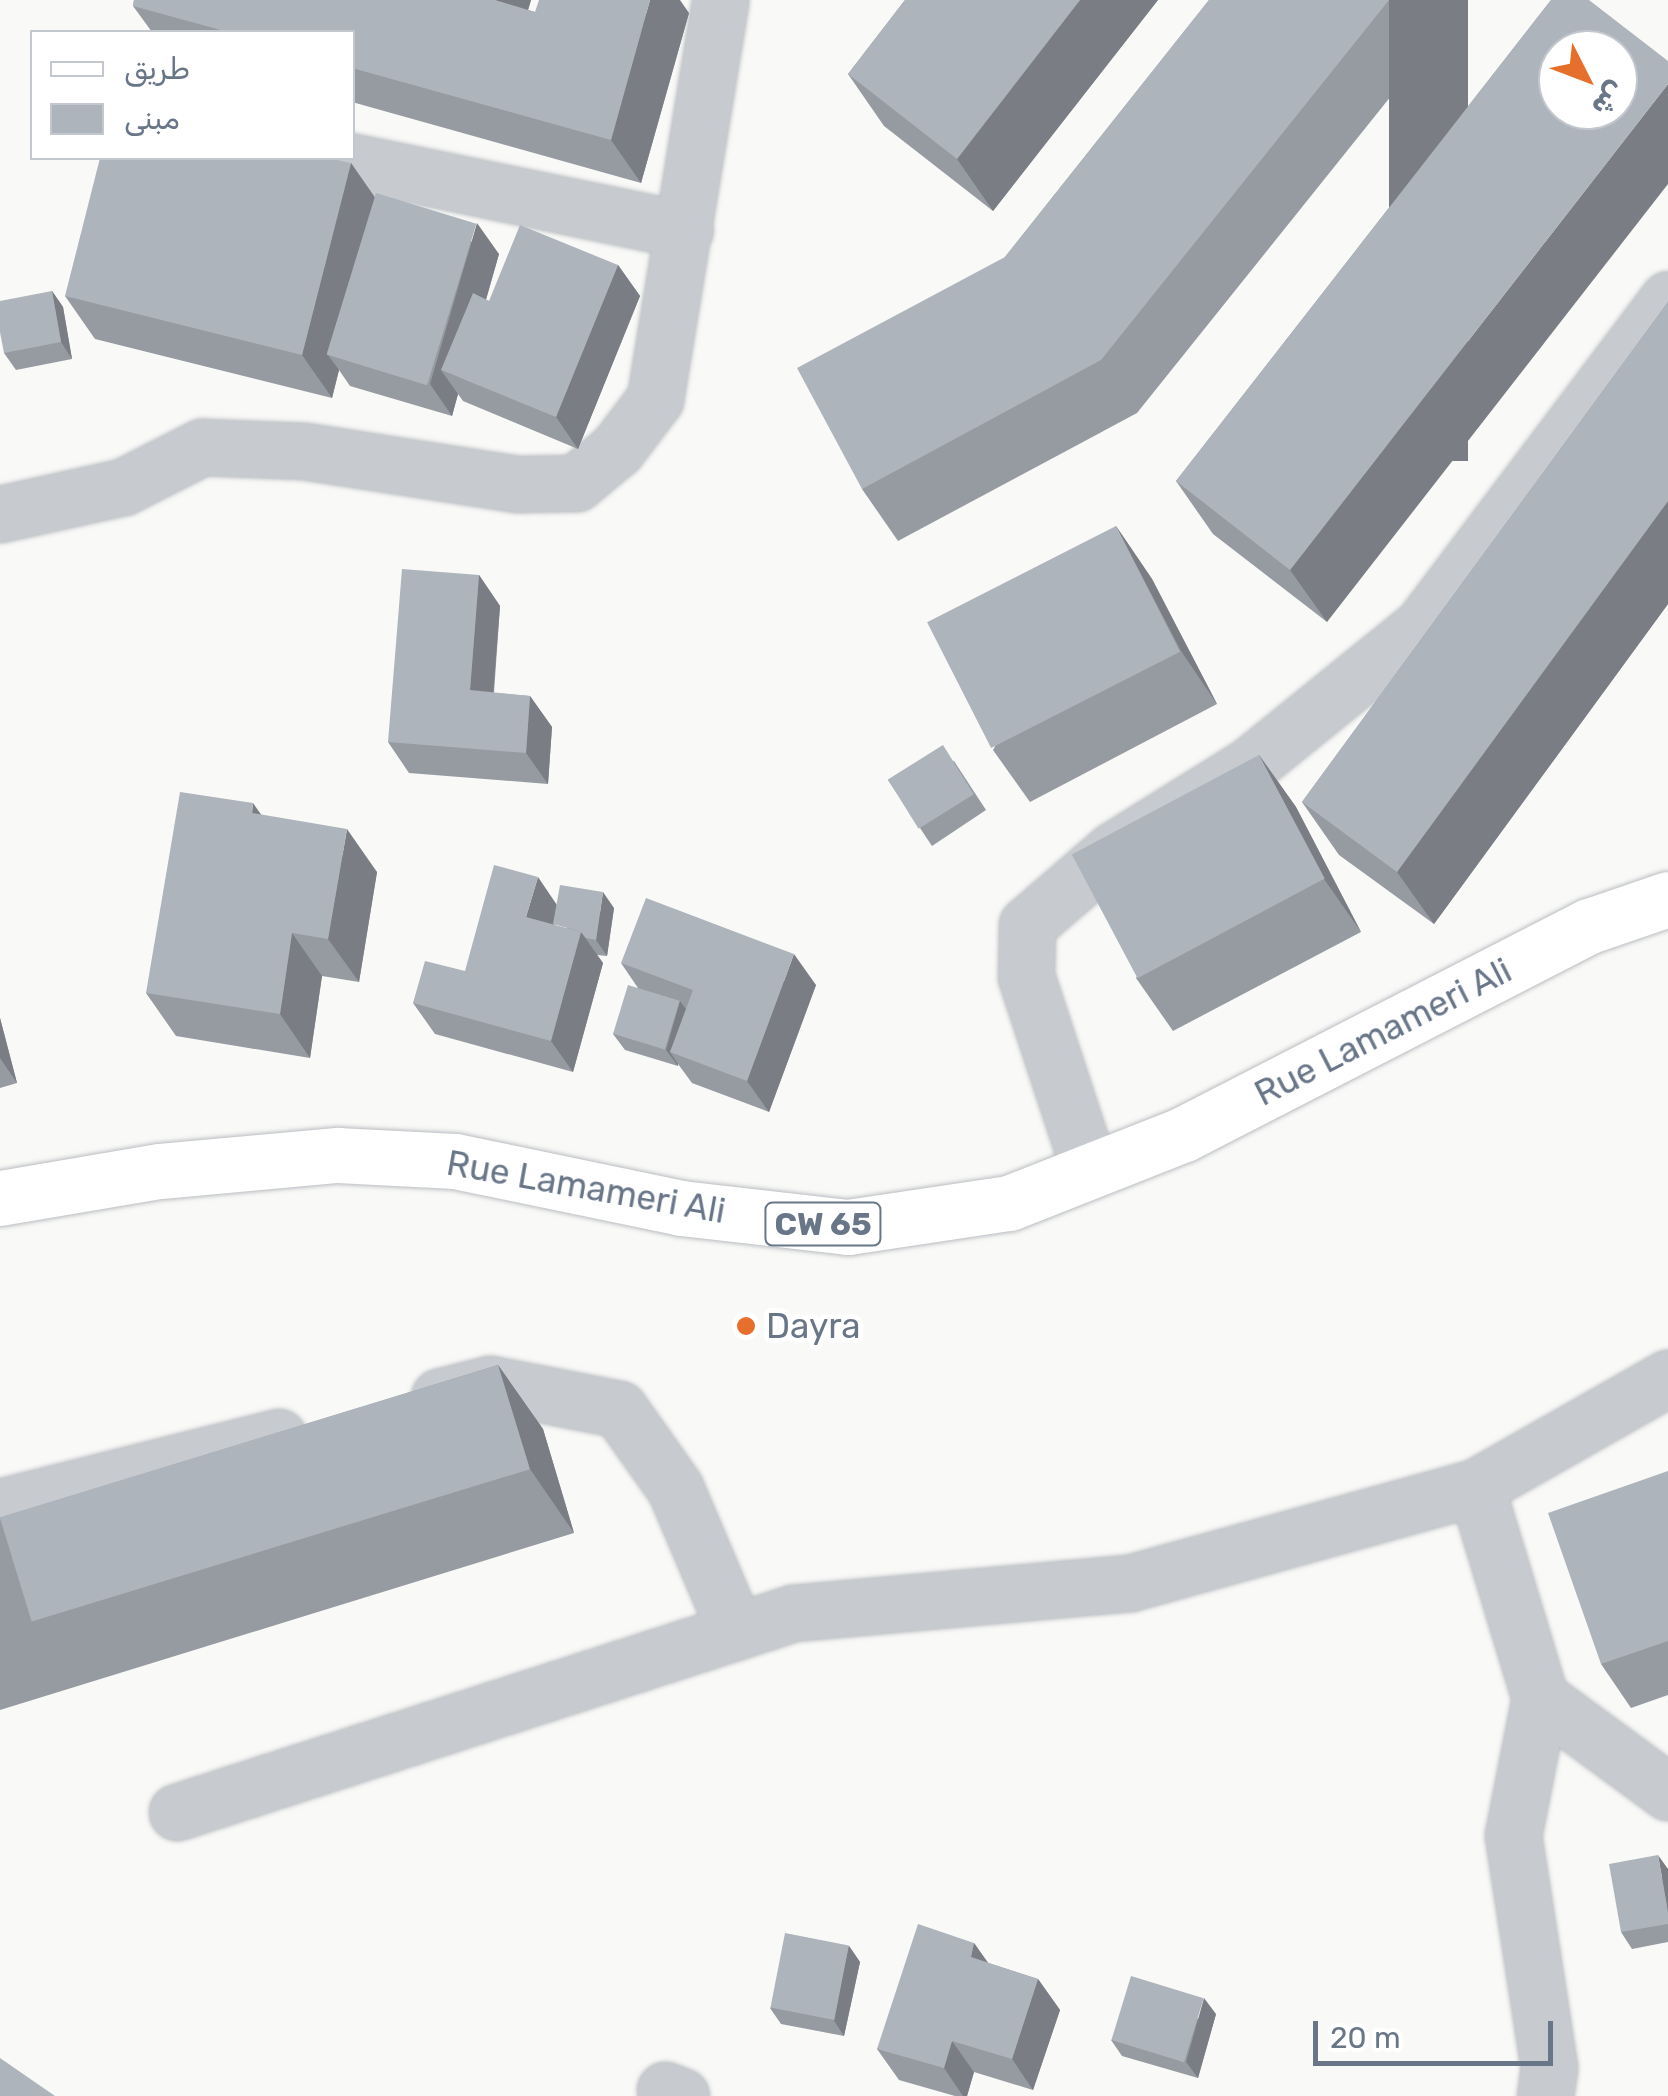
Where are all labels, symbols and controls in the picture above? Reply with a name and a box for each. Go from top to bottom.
legend [30,30,355,160]
north arrow [1538,30,1638,130]
text: طريق [124,51,190,87]
text: ش [1585,75,1633,123]
text: مبنى [124,101,180,137]
street label: Rue Lamameri Ali [1247,949,1519,1115]
street label: Rue Lamameri Ali [443,1142,729,1232]
road number: CW 65 [763,1197,883,1251]
place label: Dayra [766,1305,861,1347]
marker: Dayra [735,1315,757,1337]
scale bar [1318,2001,1558,2063]
text: 20 m [1330,2020,1401,2056]

